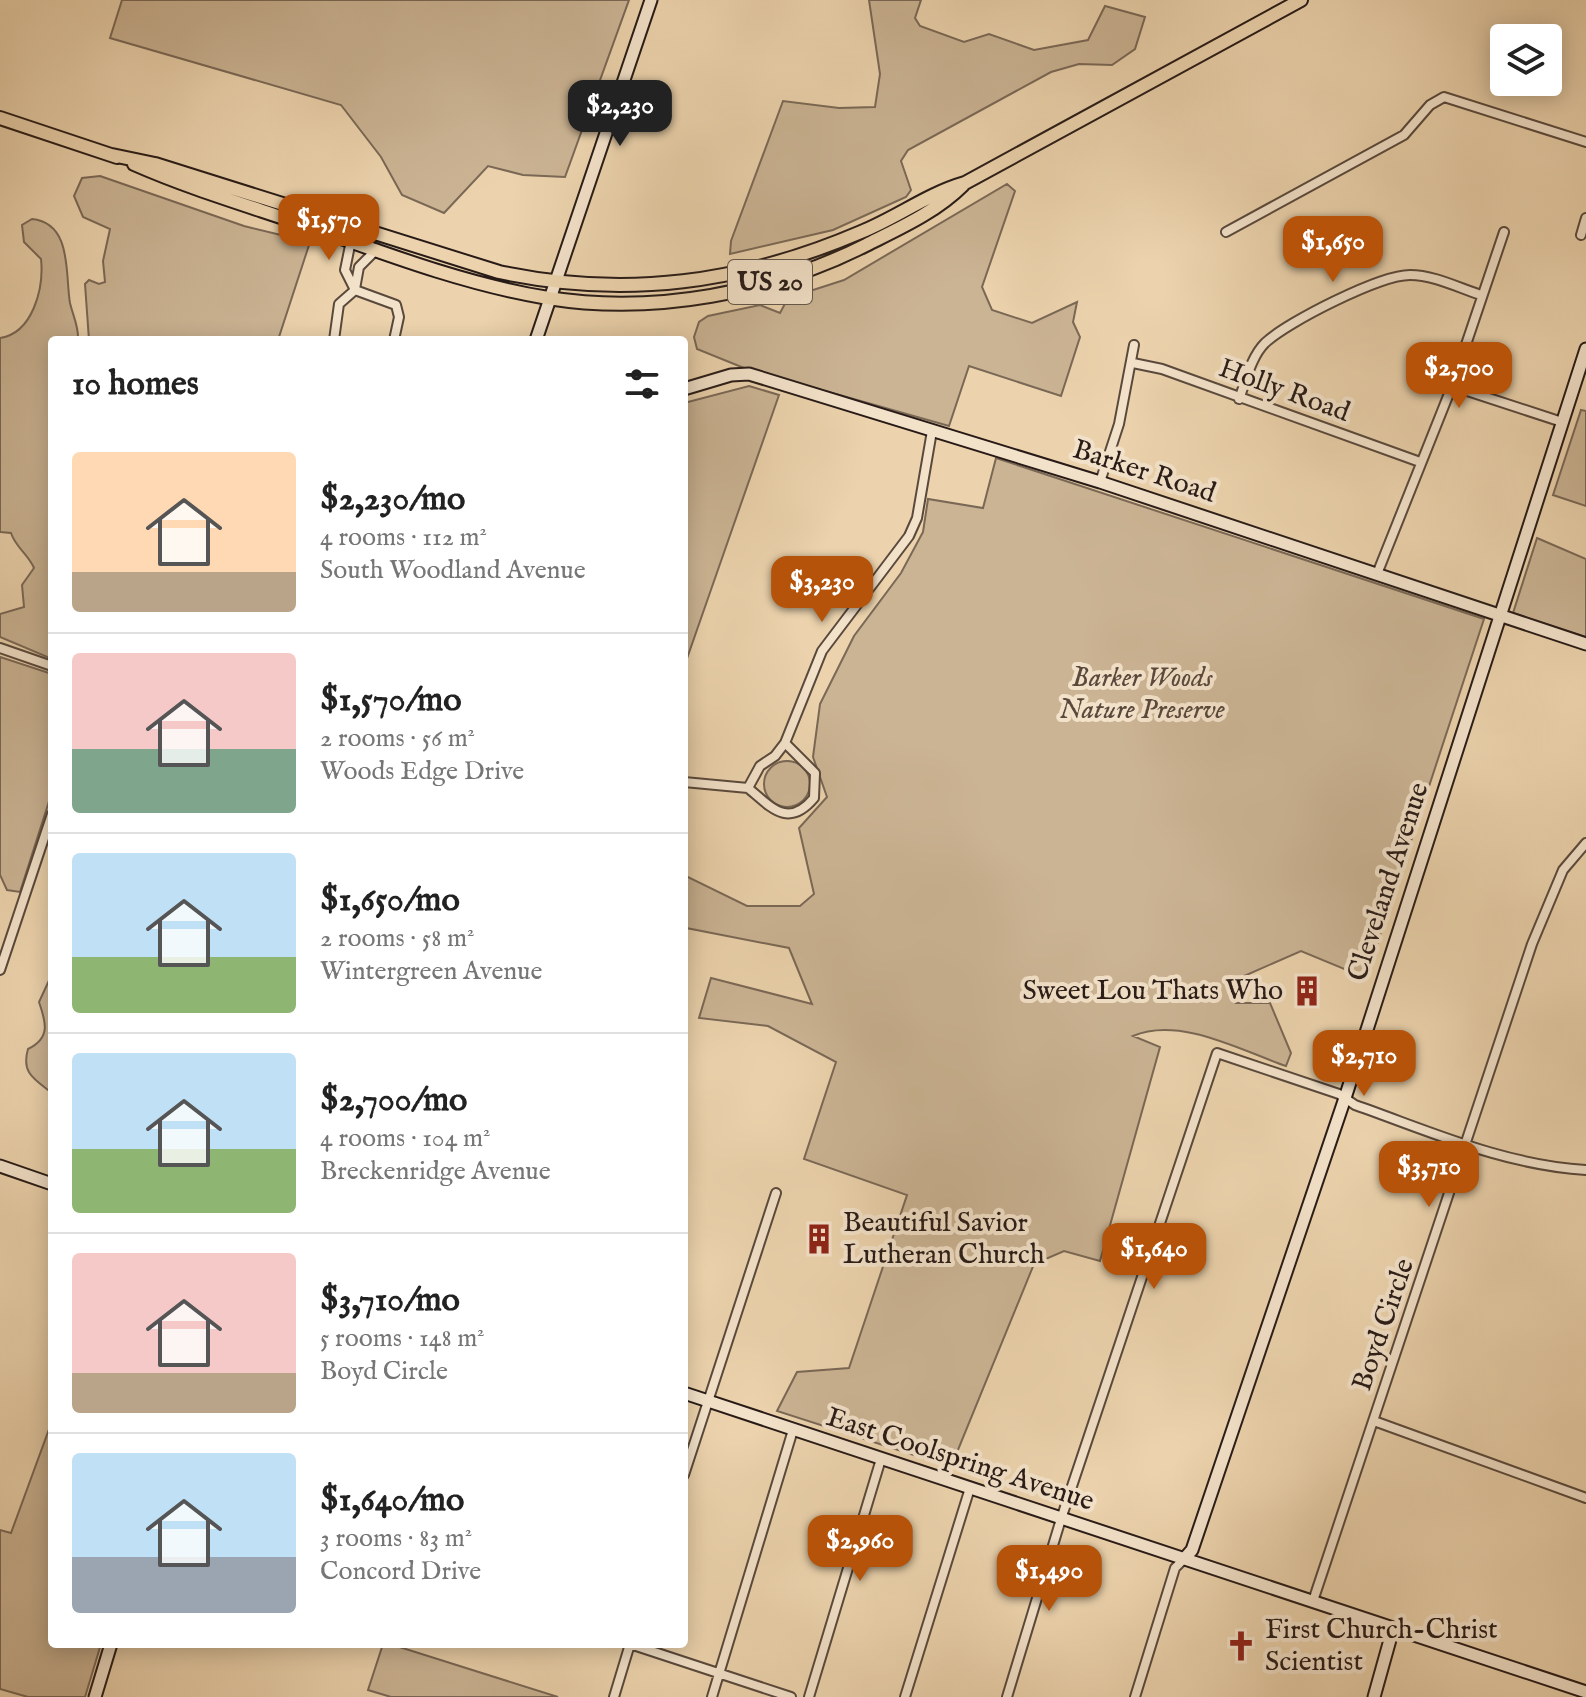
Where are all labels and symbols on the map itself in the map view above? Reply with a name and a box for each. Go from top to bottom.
pin: $2,230 [555,80,685,148]
pin: $1,570 [264,194,394,262]
pin: $1,650 [1268,216,1398,284]
road number: US 20 [728,260,812,304]
pin: $2,700 [1394,342,1524,410]
street label: Holly Road [1214,351,1354,431]
street label: Barker Road [1068,432,1220,512]
pin: $3,230 [757,556,887,624]
park label: Barker Woods Nature Preserve [1059,661,1226,728]
street label: Cleveland Avenue [1340,778,1438,986]
place label: Sweet Lou Thats Who [1023,974,1283,1009]
building icon: Sweet Lou Thats Who [1290,974,1324,1008]
pin: $2,710 [1299,1030,1429,1098]
pin: $3,710 [1364,1141,1494,1209]
place label: Beautiful Savior Lutheran Church [843,1206,1045,1273]
building icon: Beautiful Savior Lutheran Church [802,1222,836,1256]
pin: $1,640 [1089,1223,1219,1291]
street label: Boyd Circle [1345,1254,1423,1396]
street label: East Coolspring Avenue [822,1400,1098,1520]
pin: $2,960 [795,1515,925,1583]
pin: $1,490 [984,1545,1114,1613]
place label: First Church-Christ Scientist [1265,1613,1498,1680]
church icon: First Church-Christ Scientist [1224,1629,1258,1663]

